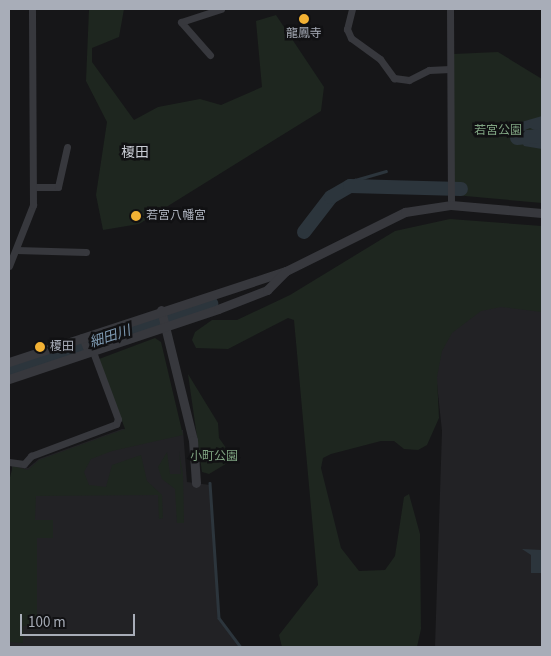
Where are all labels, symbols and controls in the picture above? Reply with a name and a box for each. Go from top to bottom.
marker: 龍鳳寺 [298,13,310,25]
place label: 龍鳳寺 [286,27,322,41]
park label: 若宮公園 [474,124,522,138]
district label: 榎田 [121,145,149,161]
place label: 若宮八幡宮 [146,209,206,223]
marker: 若宮八幡宮 [130,210,142,222]
water label: 細田川 [87,323,133,351]
place label: 榎田 [50,340,74,354]
marker: 榎田 [34,341,46,353]
park label: 小町公園 [190,450,238,464]
scale bar [22,604,138,636]
text: 100 m [28,612,66,633]

